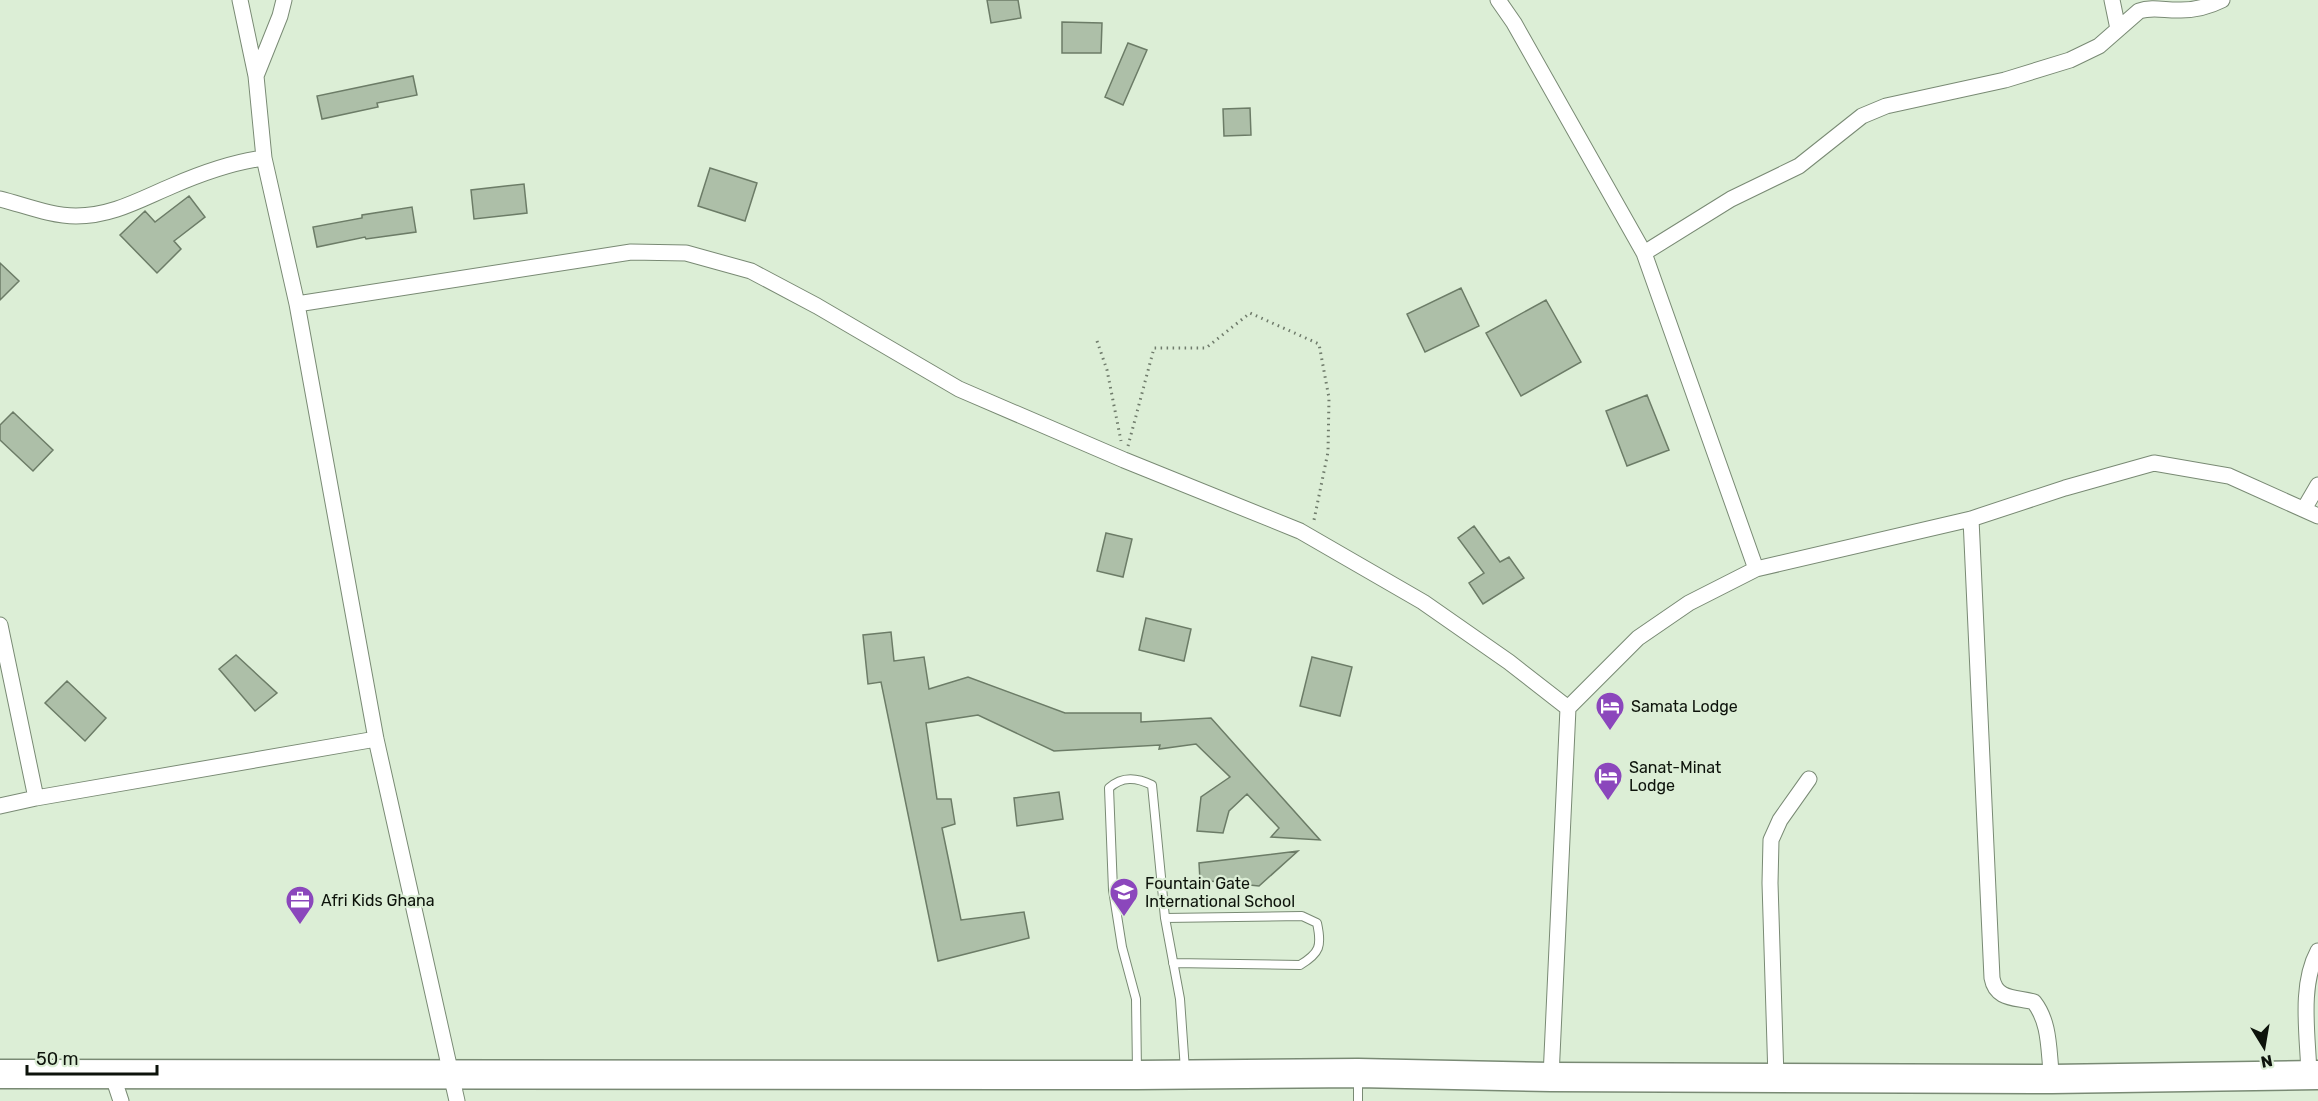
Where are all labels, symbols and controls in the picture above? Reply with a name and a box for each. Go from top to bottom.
hotel icon: Samata Lodge [1594,690,1626,732]
place label: Samata Lodge [1631,697,1738,716]
place label: Sanat-Minat Lodge [1629,758,1721,795]
hotel icon: Sanat-Minat Lodge [1592,760,1624,802]
place label: Fountain Gate International School [1145,874,1295,911]
school or university icon: Fountain Gate International School [1108,876,1140,918]
office icon: Afri Kids Ghana [284,884,316,926]
place label: Afri Kids Ghana [321,891,435,910]
north arrow [2234,1017,2294,1077]
scale bar [27,1038,158,1076]
text: 50 m [36,1048,79,1070]
text: N [2259,1051,2274,1072]

